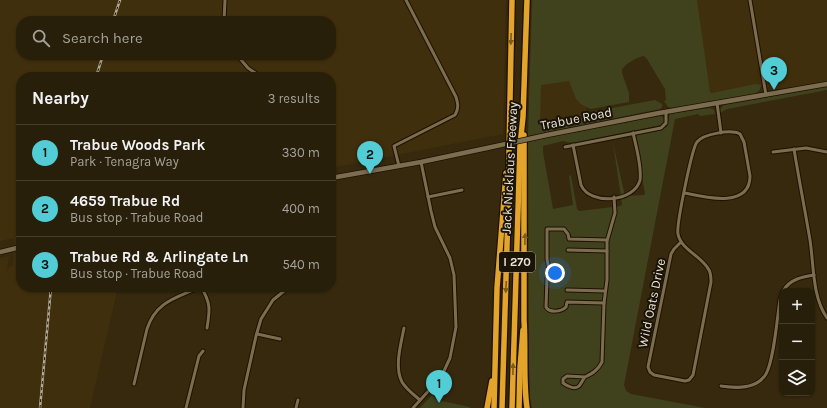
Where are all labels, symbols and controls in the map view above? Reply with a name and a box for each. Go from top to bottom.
search box [16,16,336,60]
icon: search [30,27,52,49]
text: Search here [62,29,143,47]
one-way arrow [508,33,515,45]
pin: 3 [761,57,787,90]
text: Nearby [32,88,89,108]
text: 3 results [268,91,320,106]
street label: Jack Nicklaus Freeway [499,102,520,235]
street label: Trabue Road [539,104,613,133]
text: Trabue Woods Park [70,136,205,154]
pin: 2 [357,141,383,174]
text: 1 [43,145,47,160]
text: 330 m [282,145,320,160]
text: Park · Tenagra Way [70,154,179,169]
text: 4659 Trabue Rd [70,192,180,210]
text: 2 [41,201,49,216]
text: 400 m [282,201,320,216]
text: Bus stop · Trabue Road [70,210,203,225]
one-way arrow [521,233,528,245]
text: Trabue Rd & Arlingate Ln [70,248,249,266]
road number: I 270 [499,252,535,272]
text: 3 [41,257,49,272]
text: 540 m [282,257,320,272]
street label: Wild Oats Drive [635,257,668,349]
your location [545,263,565,283]
text: Bus stop · Trabue Road [70,266,203,281]
one-way arrow [503,281,509,294]
map controls [779,288,815,396]
button: + [779,288,815,324]
button: − [779,324,815,360]
button: layers [779,360,815,396]
one-way arrow [509,363,516,375]
pin: 1 [426,370,452,403]

